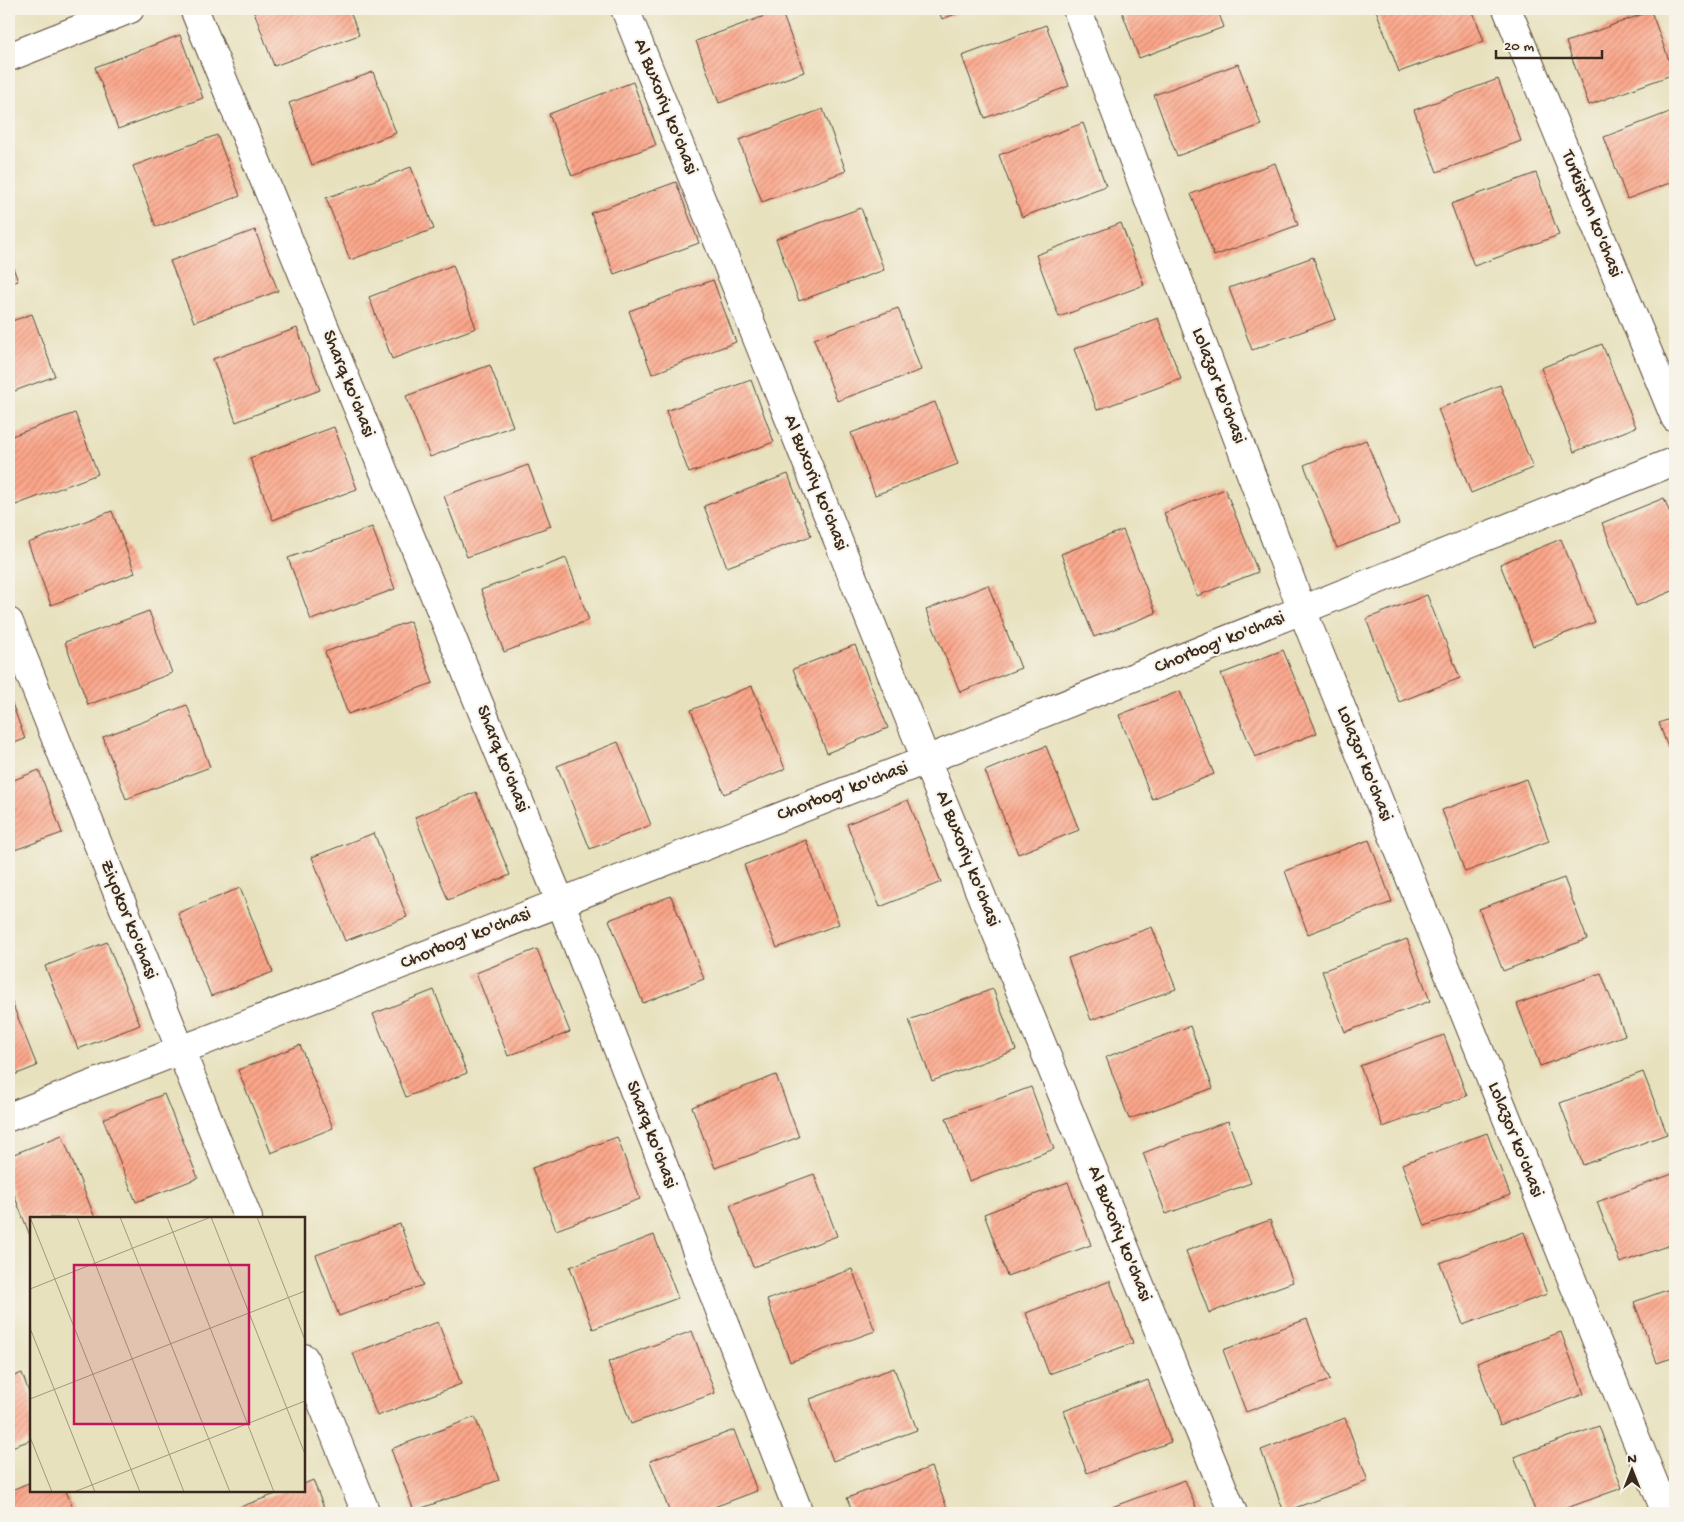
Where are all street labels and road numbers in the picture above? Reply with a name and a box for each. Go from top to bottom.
street label: Al Buxoriy ko'chasi [627,36,703,178]
street label: Turkiston ko'chasi [1555,146,1627,281]
street label: Lolazor ko'chasi [1185,325,1251,447]
street label: Sharq ko'chasi [316,327,380,441]
street label: Al Buxoriy ko'chasi [777,412,853,554]
street label: Chorbog' ko'chasi [1151,606,1289,680]
street label: Sharq ko'chasi [470,702,534,816]
street label: Lolazor ko'chasi [1330,703,1398,825]
street label: Chorbog' ko'chasi [774,756,912,828]
street label: Al Buxoriy ko'chasi [929,788,1005,930]
street label: Ziyokor ko'chasi [94,857,162,983]
street label: Chorbog' ko'chasi [397,902,535,976]
street label: Sharq ko'chasi [620,1078,682,1192]
street label: Lolazor ko'chasi [1481,1079,1549,1201]
street label: Al Buxoriy ko'chasi [1081,1163,1157,1305]

